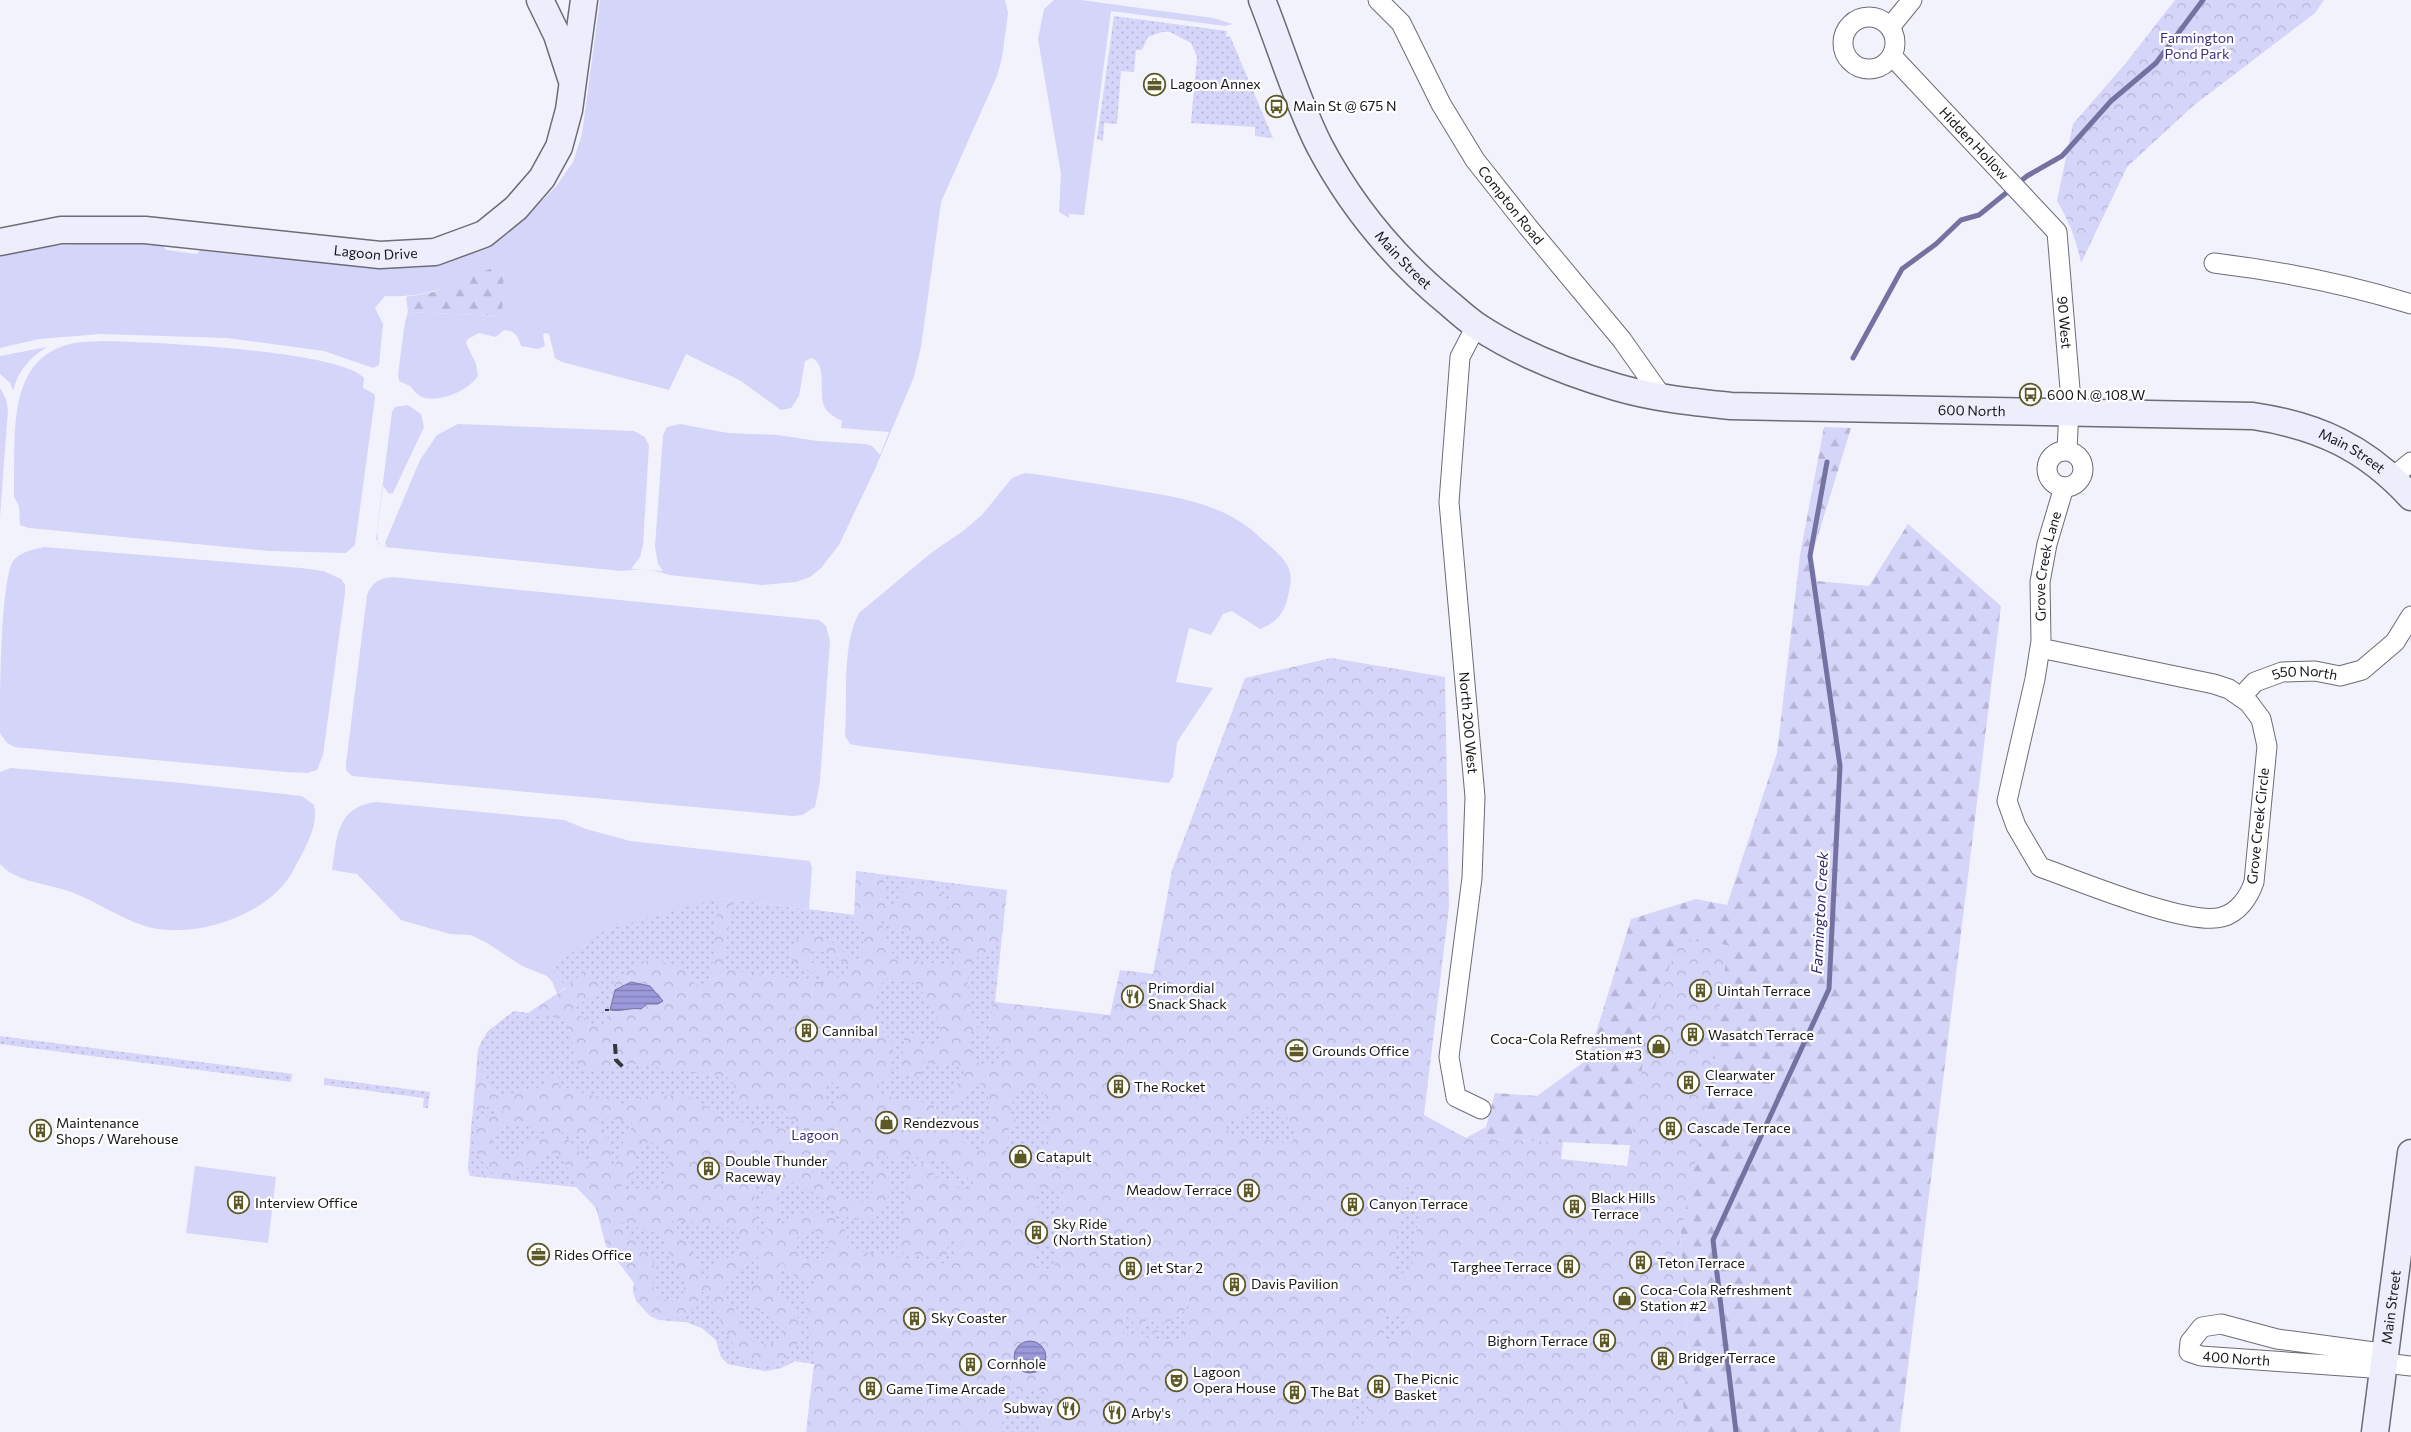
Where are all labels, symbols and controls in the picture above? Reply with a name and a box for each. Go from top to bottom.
park label: Farmington Pond Park [2160,29,2234,62]
office icon: Lagoon Annex [1142,72,1166,96]
place label: Lagoon Annex [1170,75,1261,92]
bus stop icon: Main St @ 675 N [1265,94,1289,118]
place label: Main St @ 675 N [1293,97,1397,114]
street label: Hidden Hollow [1936,103,2013,183]
street label: Compton Road [1475,162,1548,248]
street label: Main Street [1372,227,1436,293]
street label: Lagoon Drive [333,241,418,263]
street label: 90 West [2054,295,2076,350]
bus stop icon: 600 N @ 108 W [2019,383,2043,407]
place label: 600 N @ 108 W [2047,386,2145,403]
street label: 600 North [1938,401,2006,419]
street label: Main Street [2316,424,2389,477]
street label: Grove Creek Lane [2031,509,2064,621]
street label: 550 North [2269,662,2339,683]
street label: North 200 West [1456,671,1482,775]
street label: Grove Creek Circle [2243,767,2272,885]
water label: Farmington Creek [1807,851,1831,974]
place label: Primordial Snack Shack [1148,979,1227,1012]
building icon: Uintah Terrace [1689,979,1713,1003]
place label: Uintah Terrace [1717,982,1811,999]
restaurant icon: Primordial Snack Shack [1120,984,1144,1008]
building icon: Cannibal [794,1019,818,1043]
place label: Cannibal [822,1022,878,1039]
building icon: Wasatch Terrace [1680,1023,1704,1047]
place label: Wasatch Terrace [1708,1026,1814,1043]
place label: Coca-Cola Refreshment Station #3 [1490,1030,1642,1063]
shop icon: Coca-Cola Refreshment Station #3 [1646,1035,1670,1059]
office icon: Grounds Office [1284,1039,1308,1063]
place label: Grounds Office [1312,1042,1409,1059]
place label: Clearwater Terrace [1705,1066,1776,1099]
building icon: Clearwater Terrace [1677,1071,1701,1095]
building icon: The Rocket [1106,1075,1130,1099]
place label: The Rocket [1134,1078,1206,1095]
shop icon: Rendezvous [875,1111,899,1135]
place label: Maintenance Shops / Warehouse [56,1114,178,1147]
place label: Rendezvous [903,1114,979,1131]
building icon: Cascade Terrace [1659,1116,1683,1140]
building icon: Maintenance Shops / Warehouse [28,1119,52,1143]
place label: Cascade Terrace [1687,1119,1791,1136]
park label: Lagoon [791,1126,839,1143]
shop icon: Catapult [1008,1145,1032,1169]
place label: Catapult [1036,1148,1092,1165]
place label: Double Thunder Raceway [725,1152,828,1185]
building icon: Double Thunder Raceway [697,1157,721,1181]
building icon: Meadow Terrace [1236,1178,1260,1202]
place label: Meadow Terrace [1126,1181,1232,1198]
place label: Black Hills Terrace [1591,1189,1656,1222]
building icon: Interview Office [227,1191,251,1215]
building icon: Canyon Terrace [1341,1192,1365,1216]
place label: Interview Office [255,1194,358,1211]
building icon: Black Hills Terrace [1563,1194,1587,1218]
place label: Canyon Terrace [1369,1195,1468,1212]
place label: Sky Ride (North Station) [1053,1215,1152,1248]
building icon: Sky Ride (North Station) [1025,1220,1049,1244]
office icon: Rides Office [526,1243,550,1267]
place label: Rides Office [554,1246,632,1263]
building icon: Teton Terrace [1629,1251,1653,1275]
place label: Teton Terrace [1657,1254,1745,1271]
building icon: Targhee Terrace [1556,1255,1580,1279]
building icon: Jet Star 2 [1118,1256,1142,1280]
place label: Targhee Terrace [1450,1258,1552,1275]
place label: Jet Star 2 [1146,1259,1203,1276]
street label: Main Street [2377,1269,2404,1345]
building icon: Davis Pavilion [1223,1272,1247,1296]
place label: Davis Pavilion [1251,1275,1339,1292]
place label: Coca-Cola Refreshment Station #2 [1640,1281,1792,1314]
shop icon: Coca-Cola Refreshment Station #2 [1612,1286,1636,1310]
building icon: Sky Coaster [903,1306,927,1330]
place label: Sky Coaster [931,1309,1007,1326]
building icon: Bighorn Terrace [1592,1329,1616,1353]
place label: Bighorn Terrace [1487,1332,1588,1349]
building icon: Bridger Terrace [1650,1346,1674,1370]
street label: 400 North [2202,1347,2271,1369]
place label: Bridger Terrace [1678,1349,1775,1366]
building icon: Cornhole [959,1352,983,1376]
place label: Cornhole [987,1355,1046,1372]
place label: Lagoon Opera House [1193,1363,1276,1396]
theatre icon: Lagoon Opera House [1165,1368,1189,1392]
place label: The Picnic Basket [1394,1370,1459,1403]
building icon: The Picnic Basket [1366,1375,1390,1399]
building icon: Game Time Arcade [858,1377,882,1401]
place label: Game Time Arcade [886,1380,1005,1397]
building icon: The Bat [1282,1380,1306,1404]
place label: The Bat [1310,1383,1359,1400]
restaurant icon: Subway [1057,1396,1081,1420]
place label: Subway [1003,1399,1053,1416]
restaurant icon: Arby's [1103,1401,1127,1425]
place label: Arby's [1131,1404,1171,1421]

